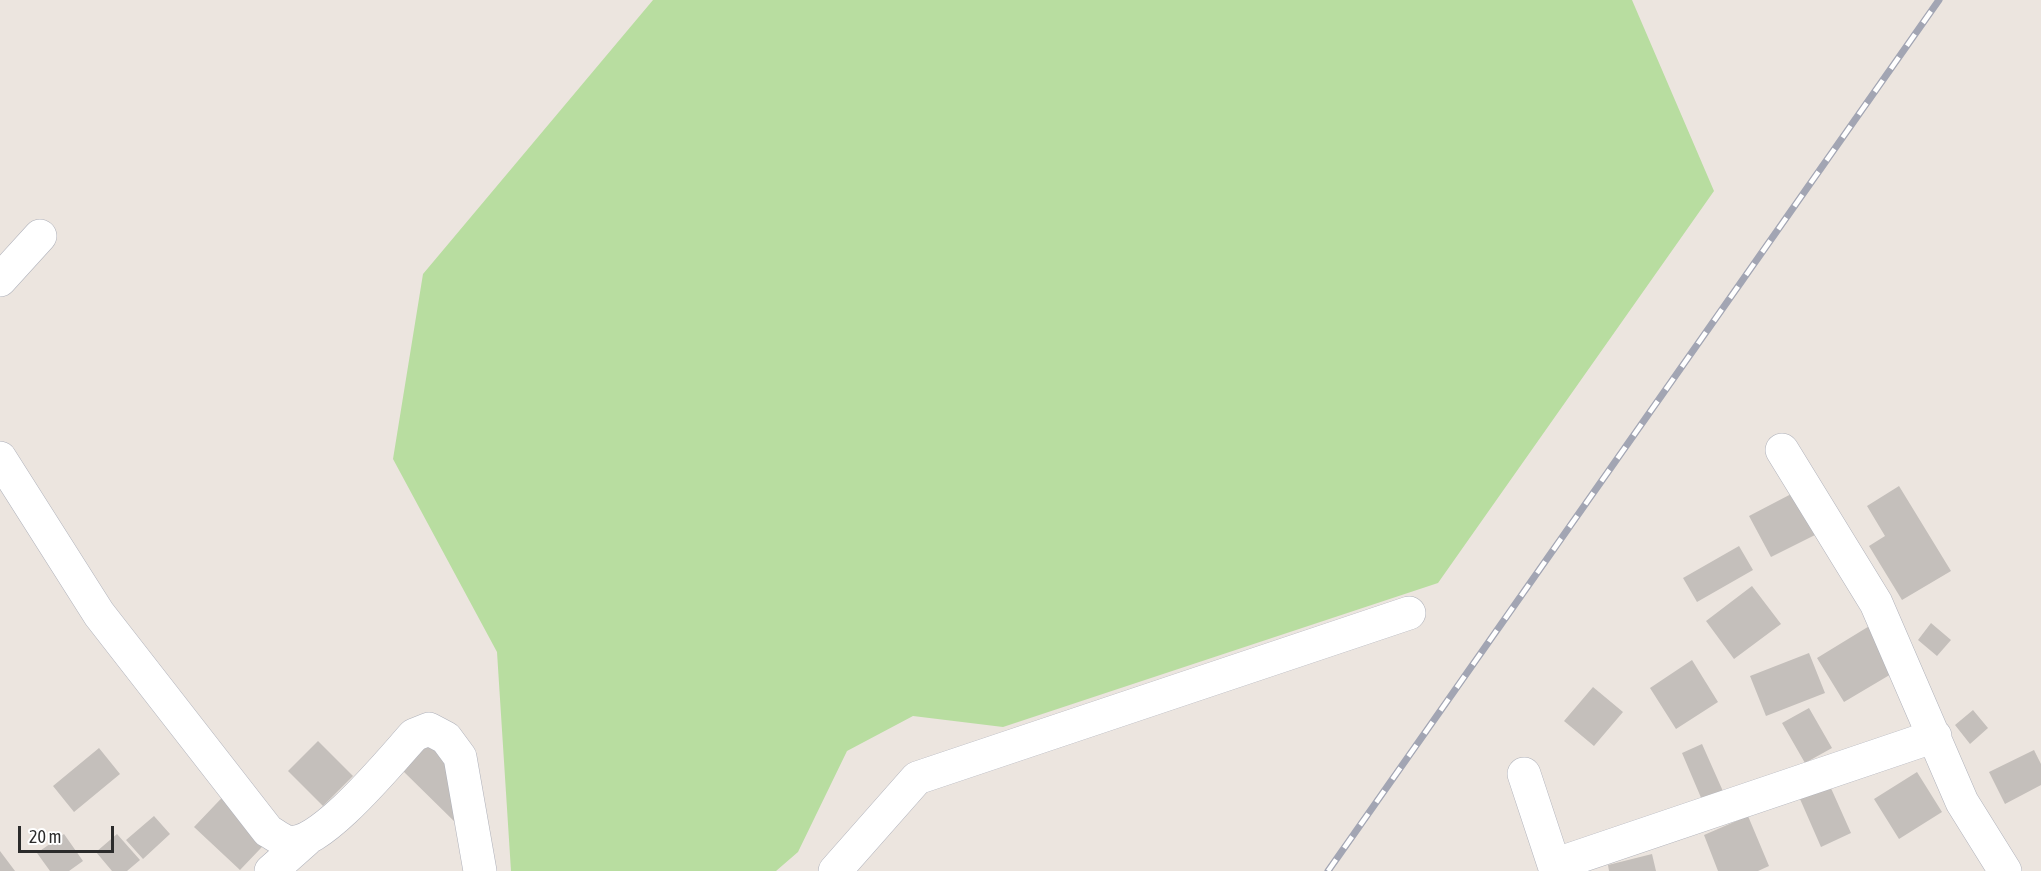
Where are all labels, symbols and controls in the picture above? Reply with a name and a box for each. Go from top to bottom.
scale bar [21,814,117,852]
text: 20 m [29,826,61,847]

